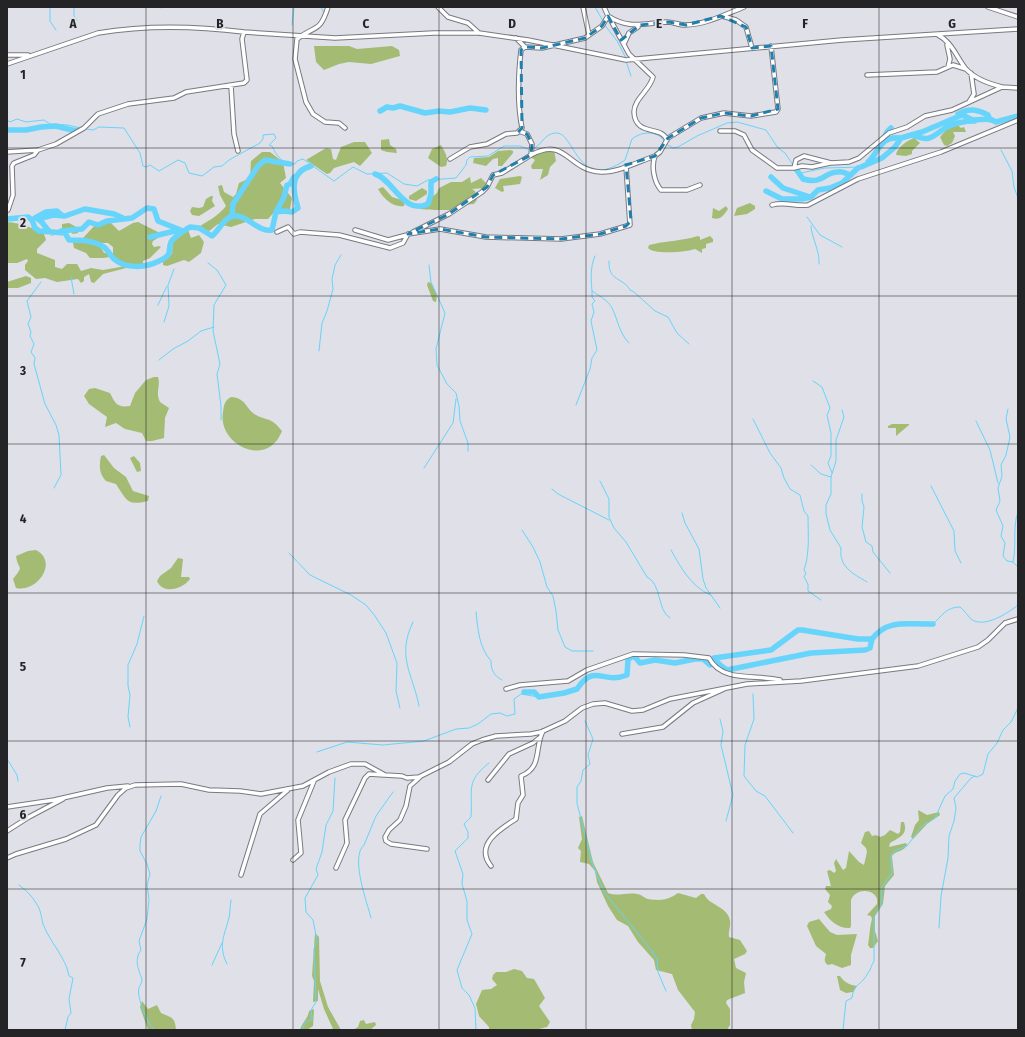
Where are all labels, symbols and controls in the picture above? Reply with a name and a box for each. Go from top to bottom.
text: A [68,16,77,31]
text: B [216,16,224,31]
text: C [363,16,370,31]
text: D [508,16,516,31]
text: E [656,16,662,31]
text: F [802,16,808,31]
text: G [948,16,956,31]
text: 1 [20,67,26,82]
text: 2 [19,215,26,230]
text: 3 [19,363,26,378]
text: 4 [20,511,27,526]
text: 5 [20,659,26,674]
text: 6 [20,807,27,822]
text: 7 [20,955,26,970]

